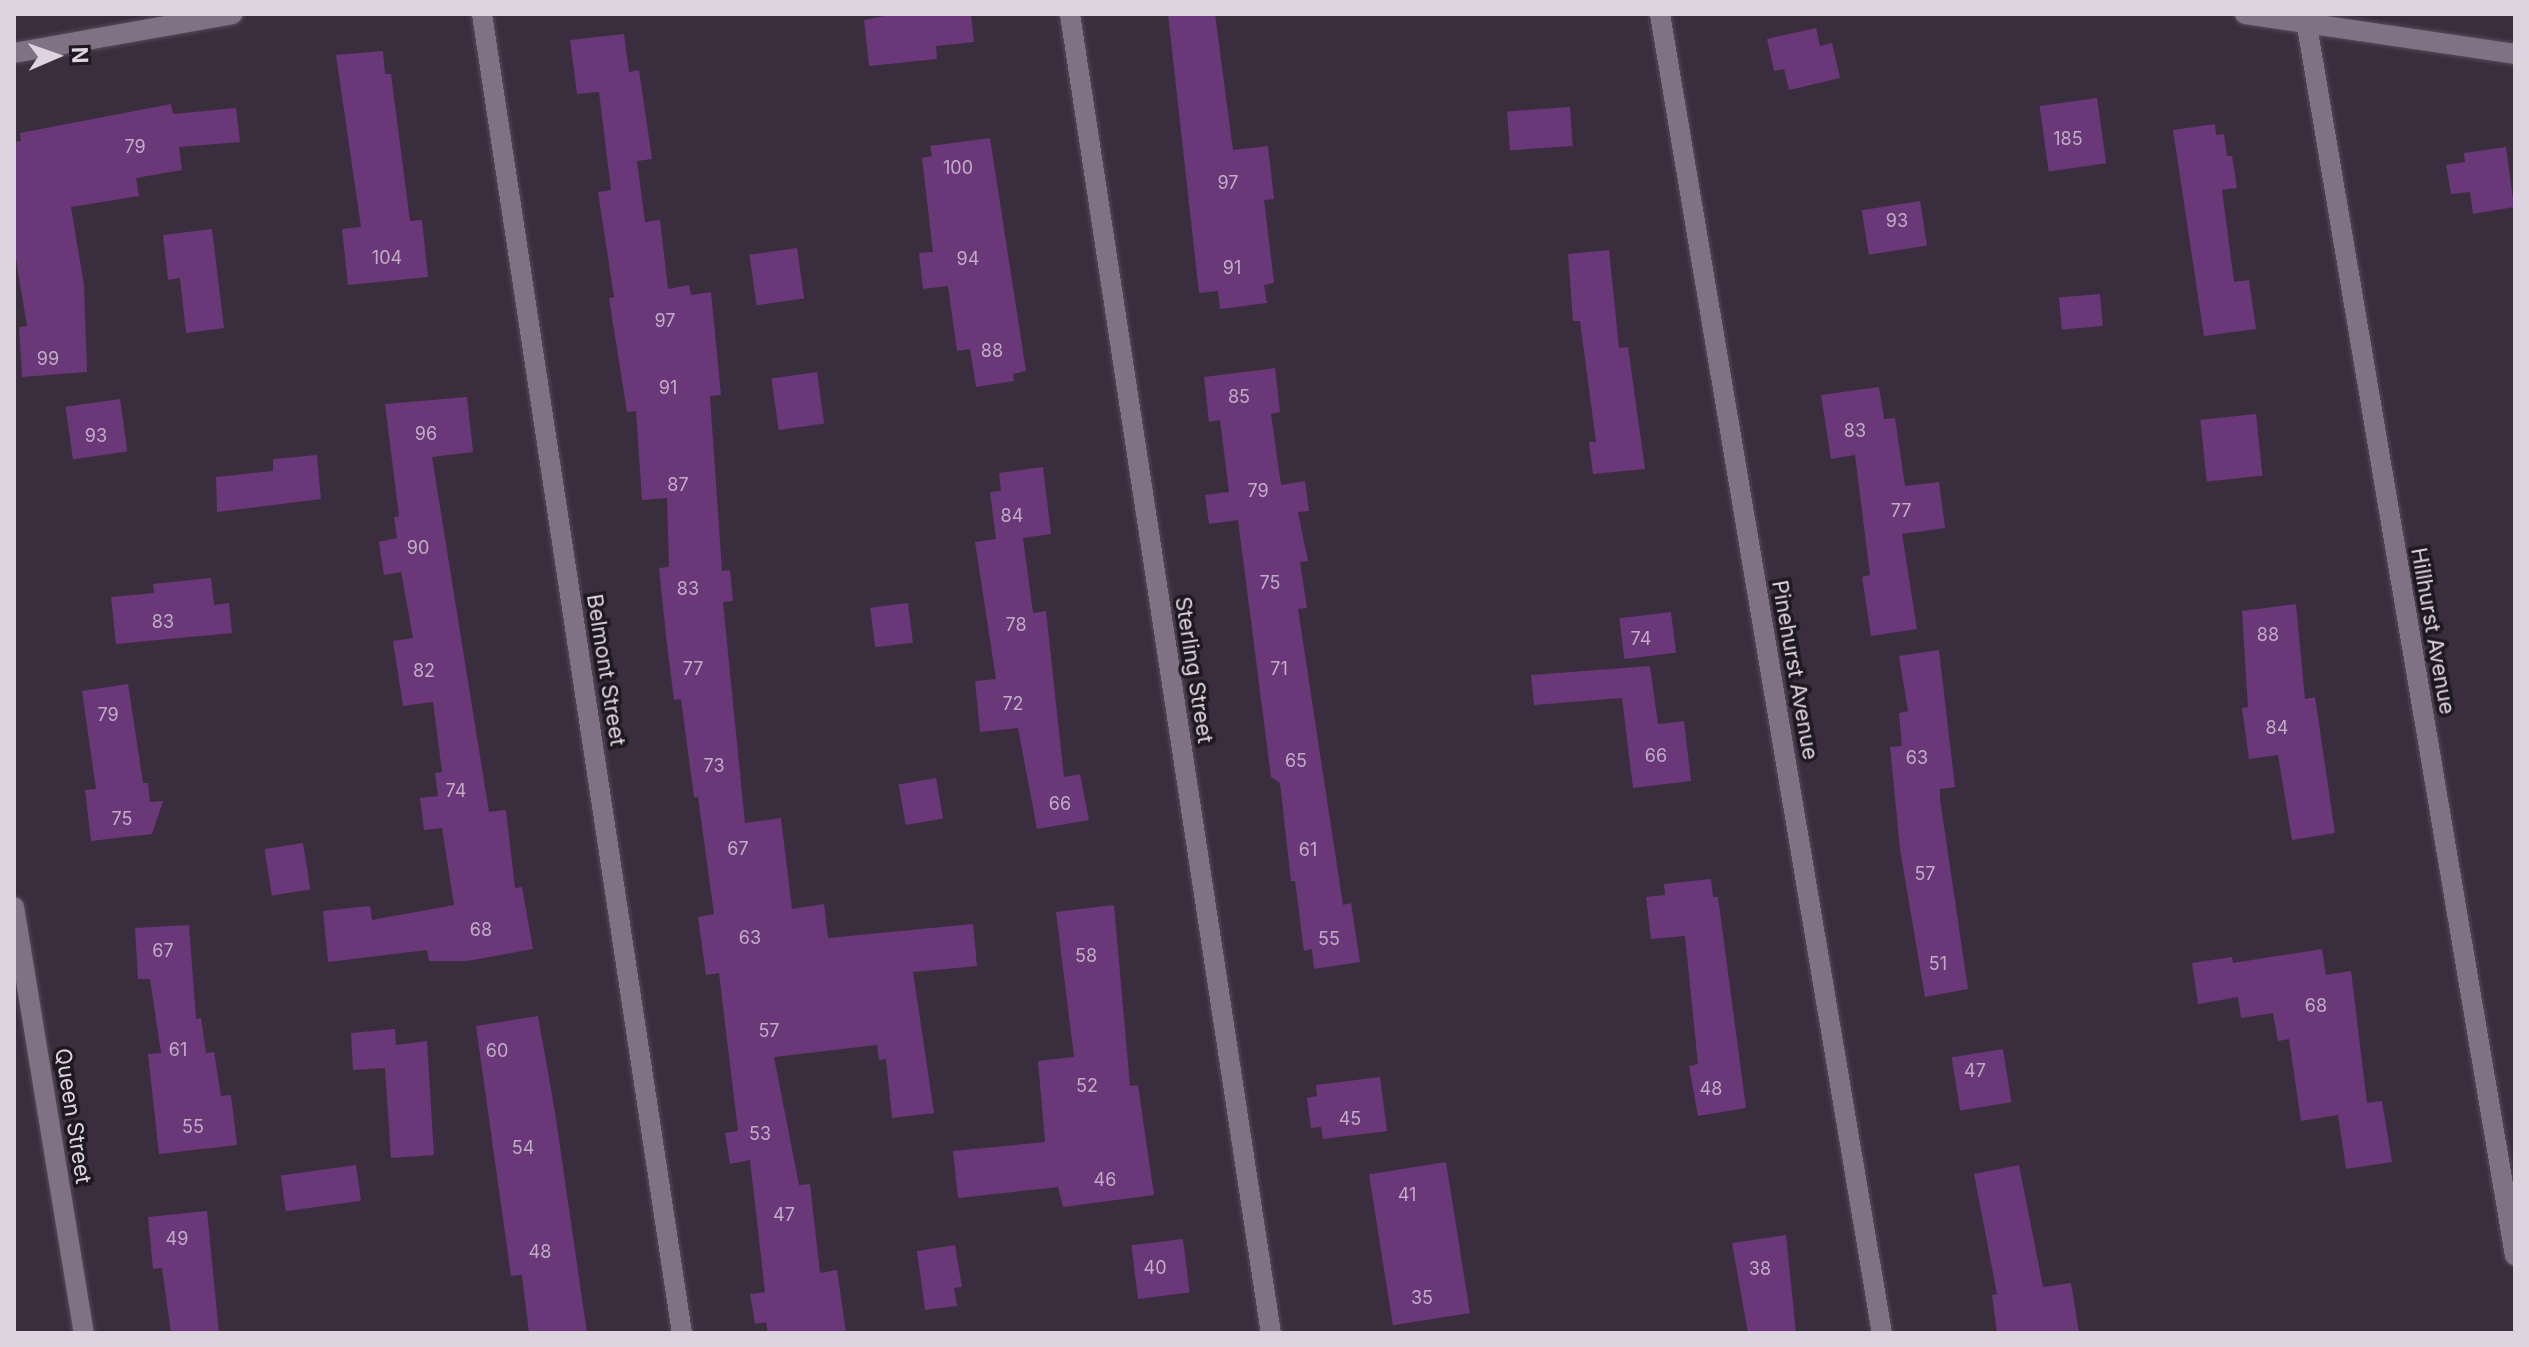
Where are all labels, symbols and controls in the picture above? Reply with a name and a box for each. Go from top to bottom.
north arrow [16,16,96,96]
text: N [67,46,93,64]
house number: 185 [2053,128,2083,150]
house number: 79 [124,136,146,158]
house number: 100 [943,157,973,179]
house number: 97 [1218,172,1238,194]
house number: 93 [1886,210,1908,232]
house number: 104 [372,247,402,269]
house number: 94 [957,248,979,270]
house number: 91 [1223,257,1241,279]
house number: 97 [655,310,675,332]
house number: 88 [981,340,1003,362]
house number: 99 [37,348,59,370]
house number: 91 [659,377,677,399]
house number: 85 [1228,386,1250,408]
house number: 83 [1844,420,1866,442]
house number: 96 [415,423,437,445]
house number: 93 [85,425,107,447]
house number: 87 [667,474,689,496]
house number: 79 [1247,480,1269,502]
house number: 77 [1891,500,1911,522]
house number: 84 [1001,505,1023,527]
house number: 90 [407,537,429,559]
street label: Hillhurst Avenue [2405,546,2461,716]
house number: 75 [1260,572,1280,594]
house number: 83 [677,578,699,600]
street label: Pinehurst Avenue [1766,578,1824,762]
street label: Belmont Street [581,592,631,748]
street label: Sterling Street [1169,595,1219,745]
house number: 83 [152,611,174,633]
house number: 78 [1005,614,1027,636]
house number: 88 [2257,624,2279,646]
house number: 74 [1631,628,1651,650]
house number: 77 [683,658,703,680]
house number: 71 [1270,658,1288,680]
house number: 82 [413,660,435,682]
house number: 72 [1002,693,1024,715]
house number: 79 [97,704,119,726]
house number: 84 [2266,717,2288,739]
house number: 66 [1645,745,1667,767]
house number: 63 [1906,747,1928,769]
house number: 65 [1285,750,1307,772]
house number: 73 [703,755,725,777]
house number: 74 [446,780,466,802]
house number: 66 [1049,793,1071,815]
house number: 75 [112,808,132,830]
house number: 67 [727,838,749,860]
house number: 61 [1299,839,1317,861]
house number: 57 [1914,863,1936,885]
house number: 68 [470,919,492,941]
house number: 63 [739,927,761,949]
house number: 55 [1318,928,1340,950]
house number: 67 [152,940,174,962]
house number: 58 [1075,945,1097,967]
house number: 51 [1929,953,1947,975]
house number: 68 [2305,995,2327,1017]
house number: 57 [758,1020,780,1042]
house number: 61 [169,1039,187,1061]
house number: 60 [486,1040,508,1062]
street label: Queen Street [49,1046,97,1186]
house number: 47 [1964,1060,1986,1082]
house number: 52 [1076,1075,1098,1097]
house number: 48 [1700,1078,1722,1100]
house number: 45 [1339,1108,1361,1130]
house number: 55 [182,1116,204,1138]
house number: 53 [749,1123,771,1145]
house number: 54 [512,1137,534,1159]
house number: 46 [1094,1169,1116,1191]
house number: 41 [1398,1184,1416,1206]
house number: 47 [773,1204,795,1226]
house number: 49 [166,1228,188,1250]
house number: 48 [529,1241,551,1263]
house number: 40 [1144,1257,1166,1279]
house number: 38 [1749,1258,1771,1280]
house number: 35 [1411,1287,1433,1309]

